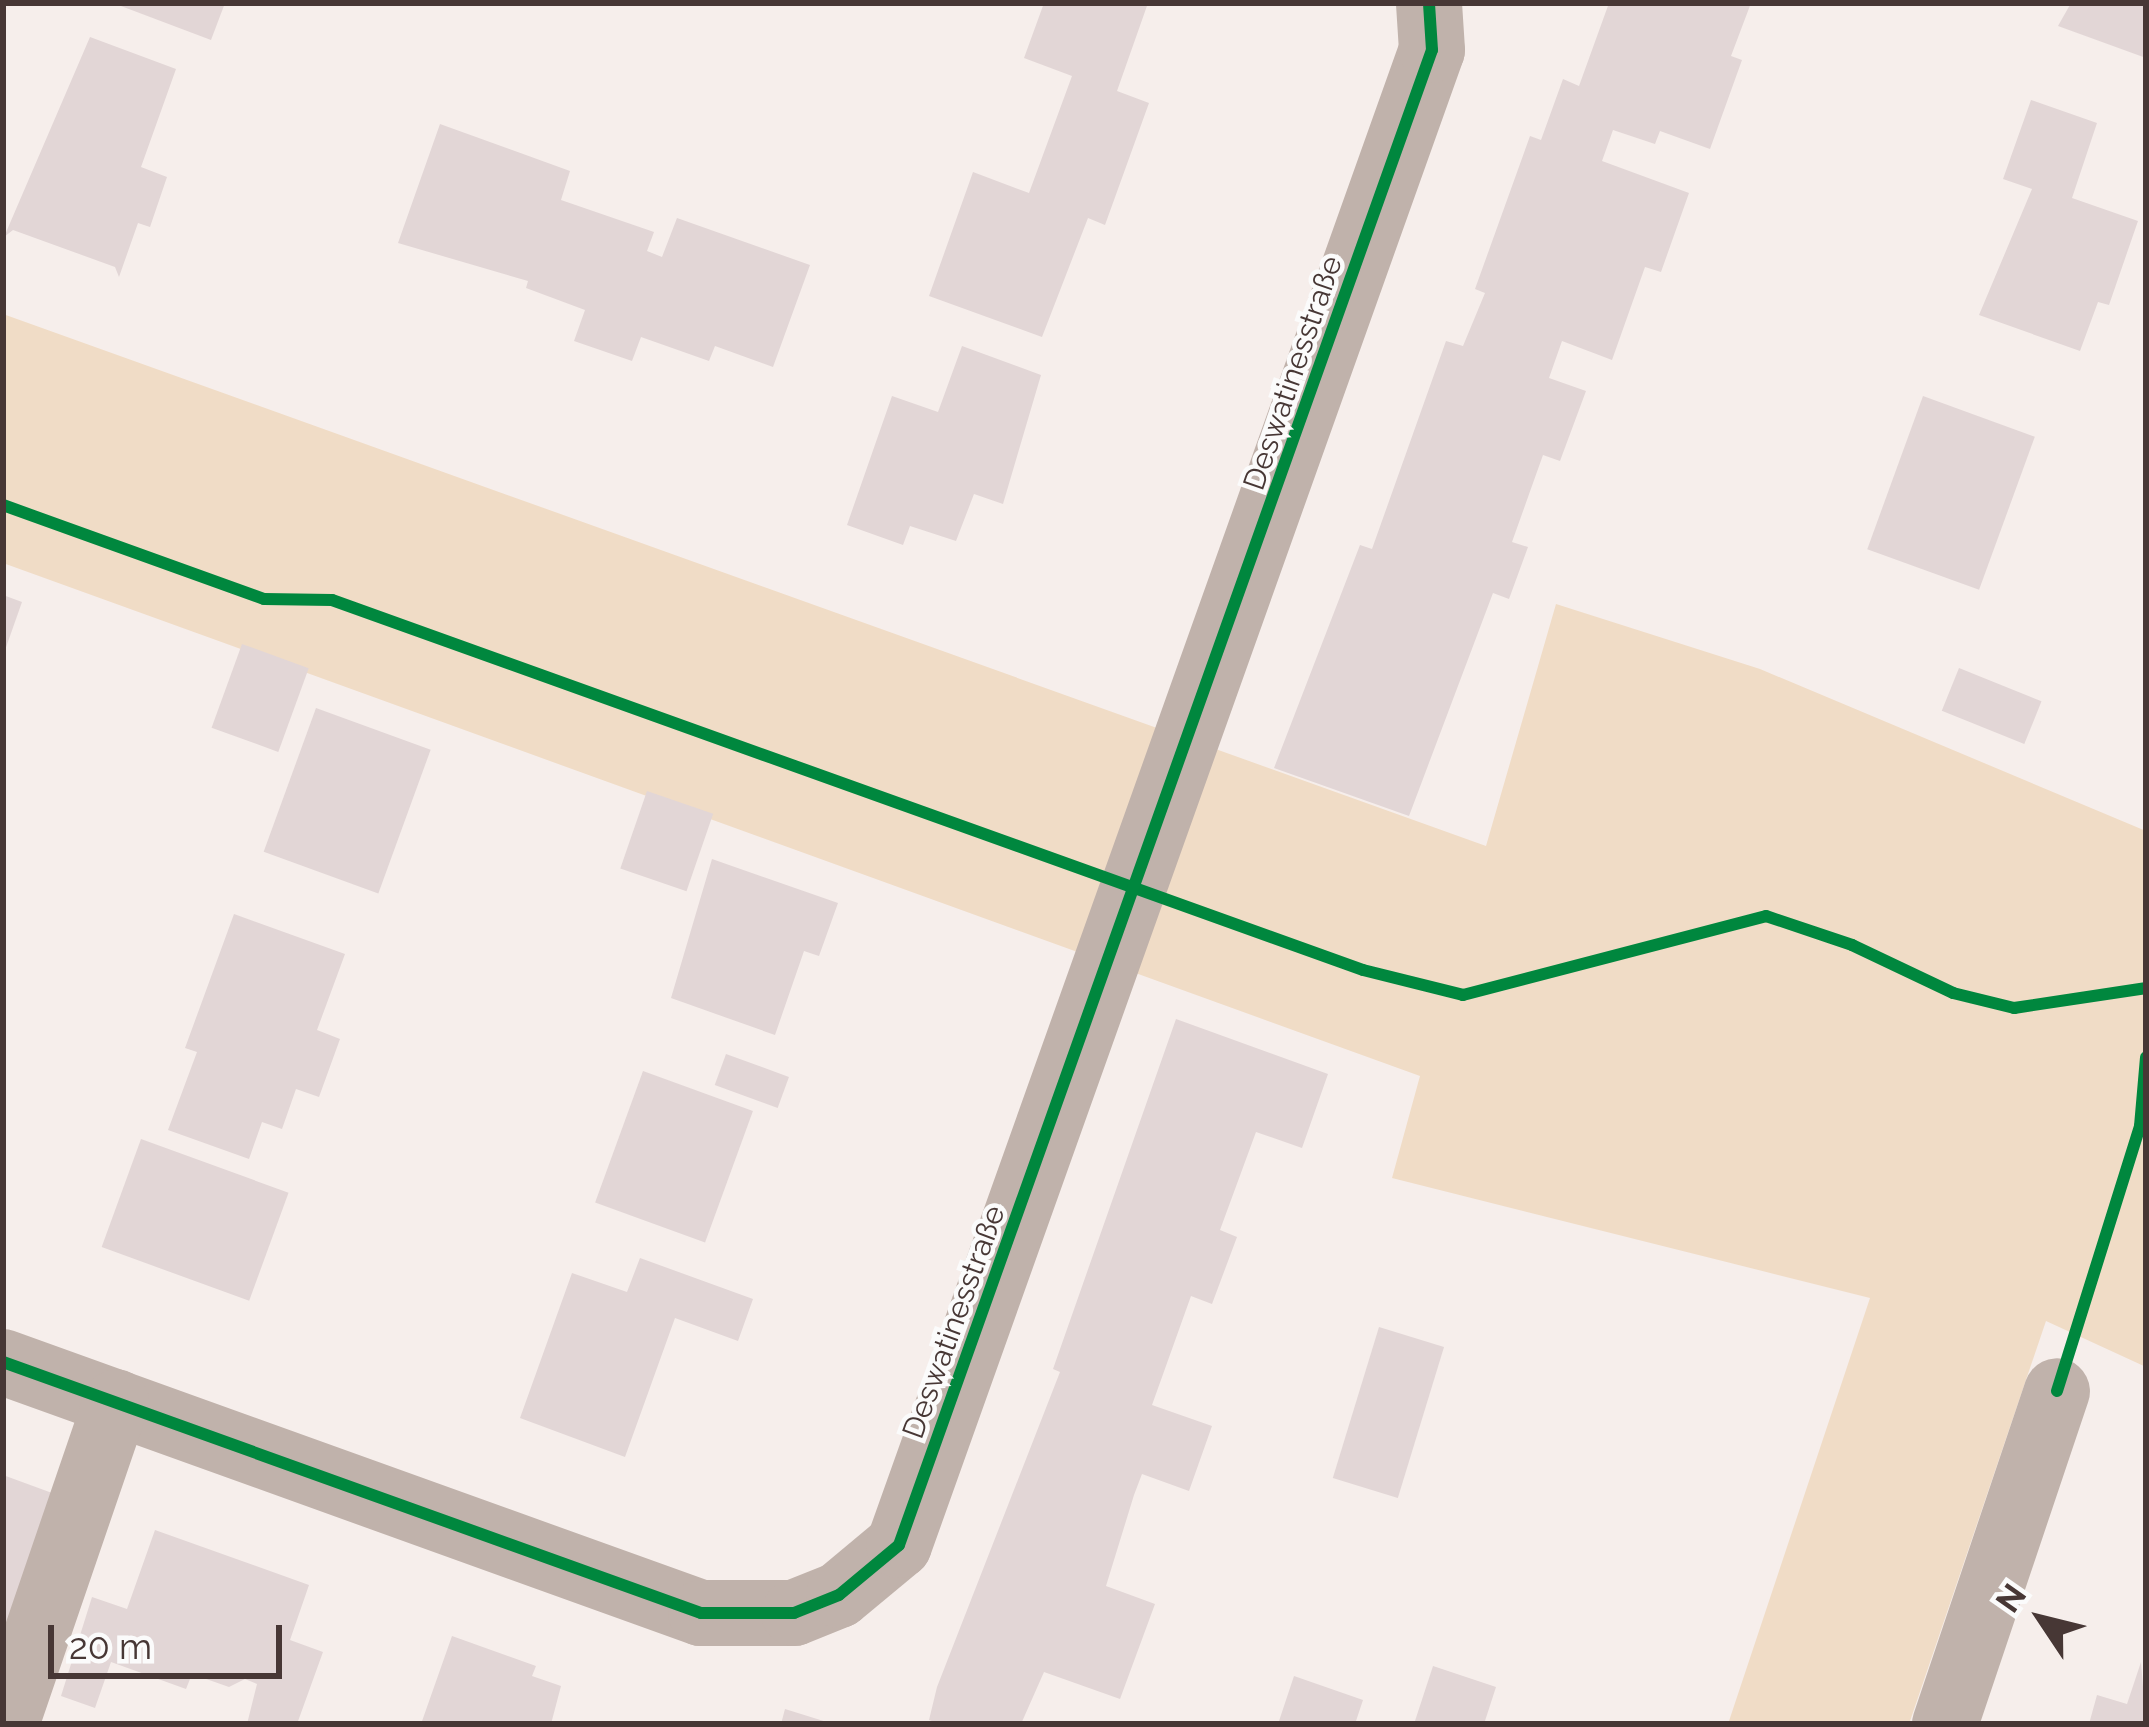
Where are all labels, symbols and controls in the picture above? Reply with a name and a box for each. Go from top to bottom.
street label: Deswatinesstraße [1236,251,1350,495]
street label: Deswatinesstraße [895,1201,1013,1443]
north arrow [1981,1559,2101,1679]
text: N [1988,1577,2034,1620]
scale bar [54,1601,288,1675]
text: 20 m [69,1625,152,1667]

